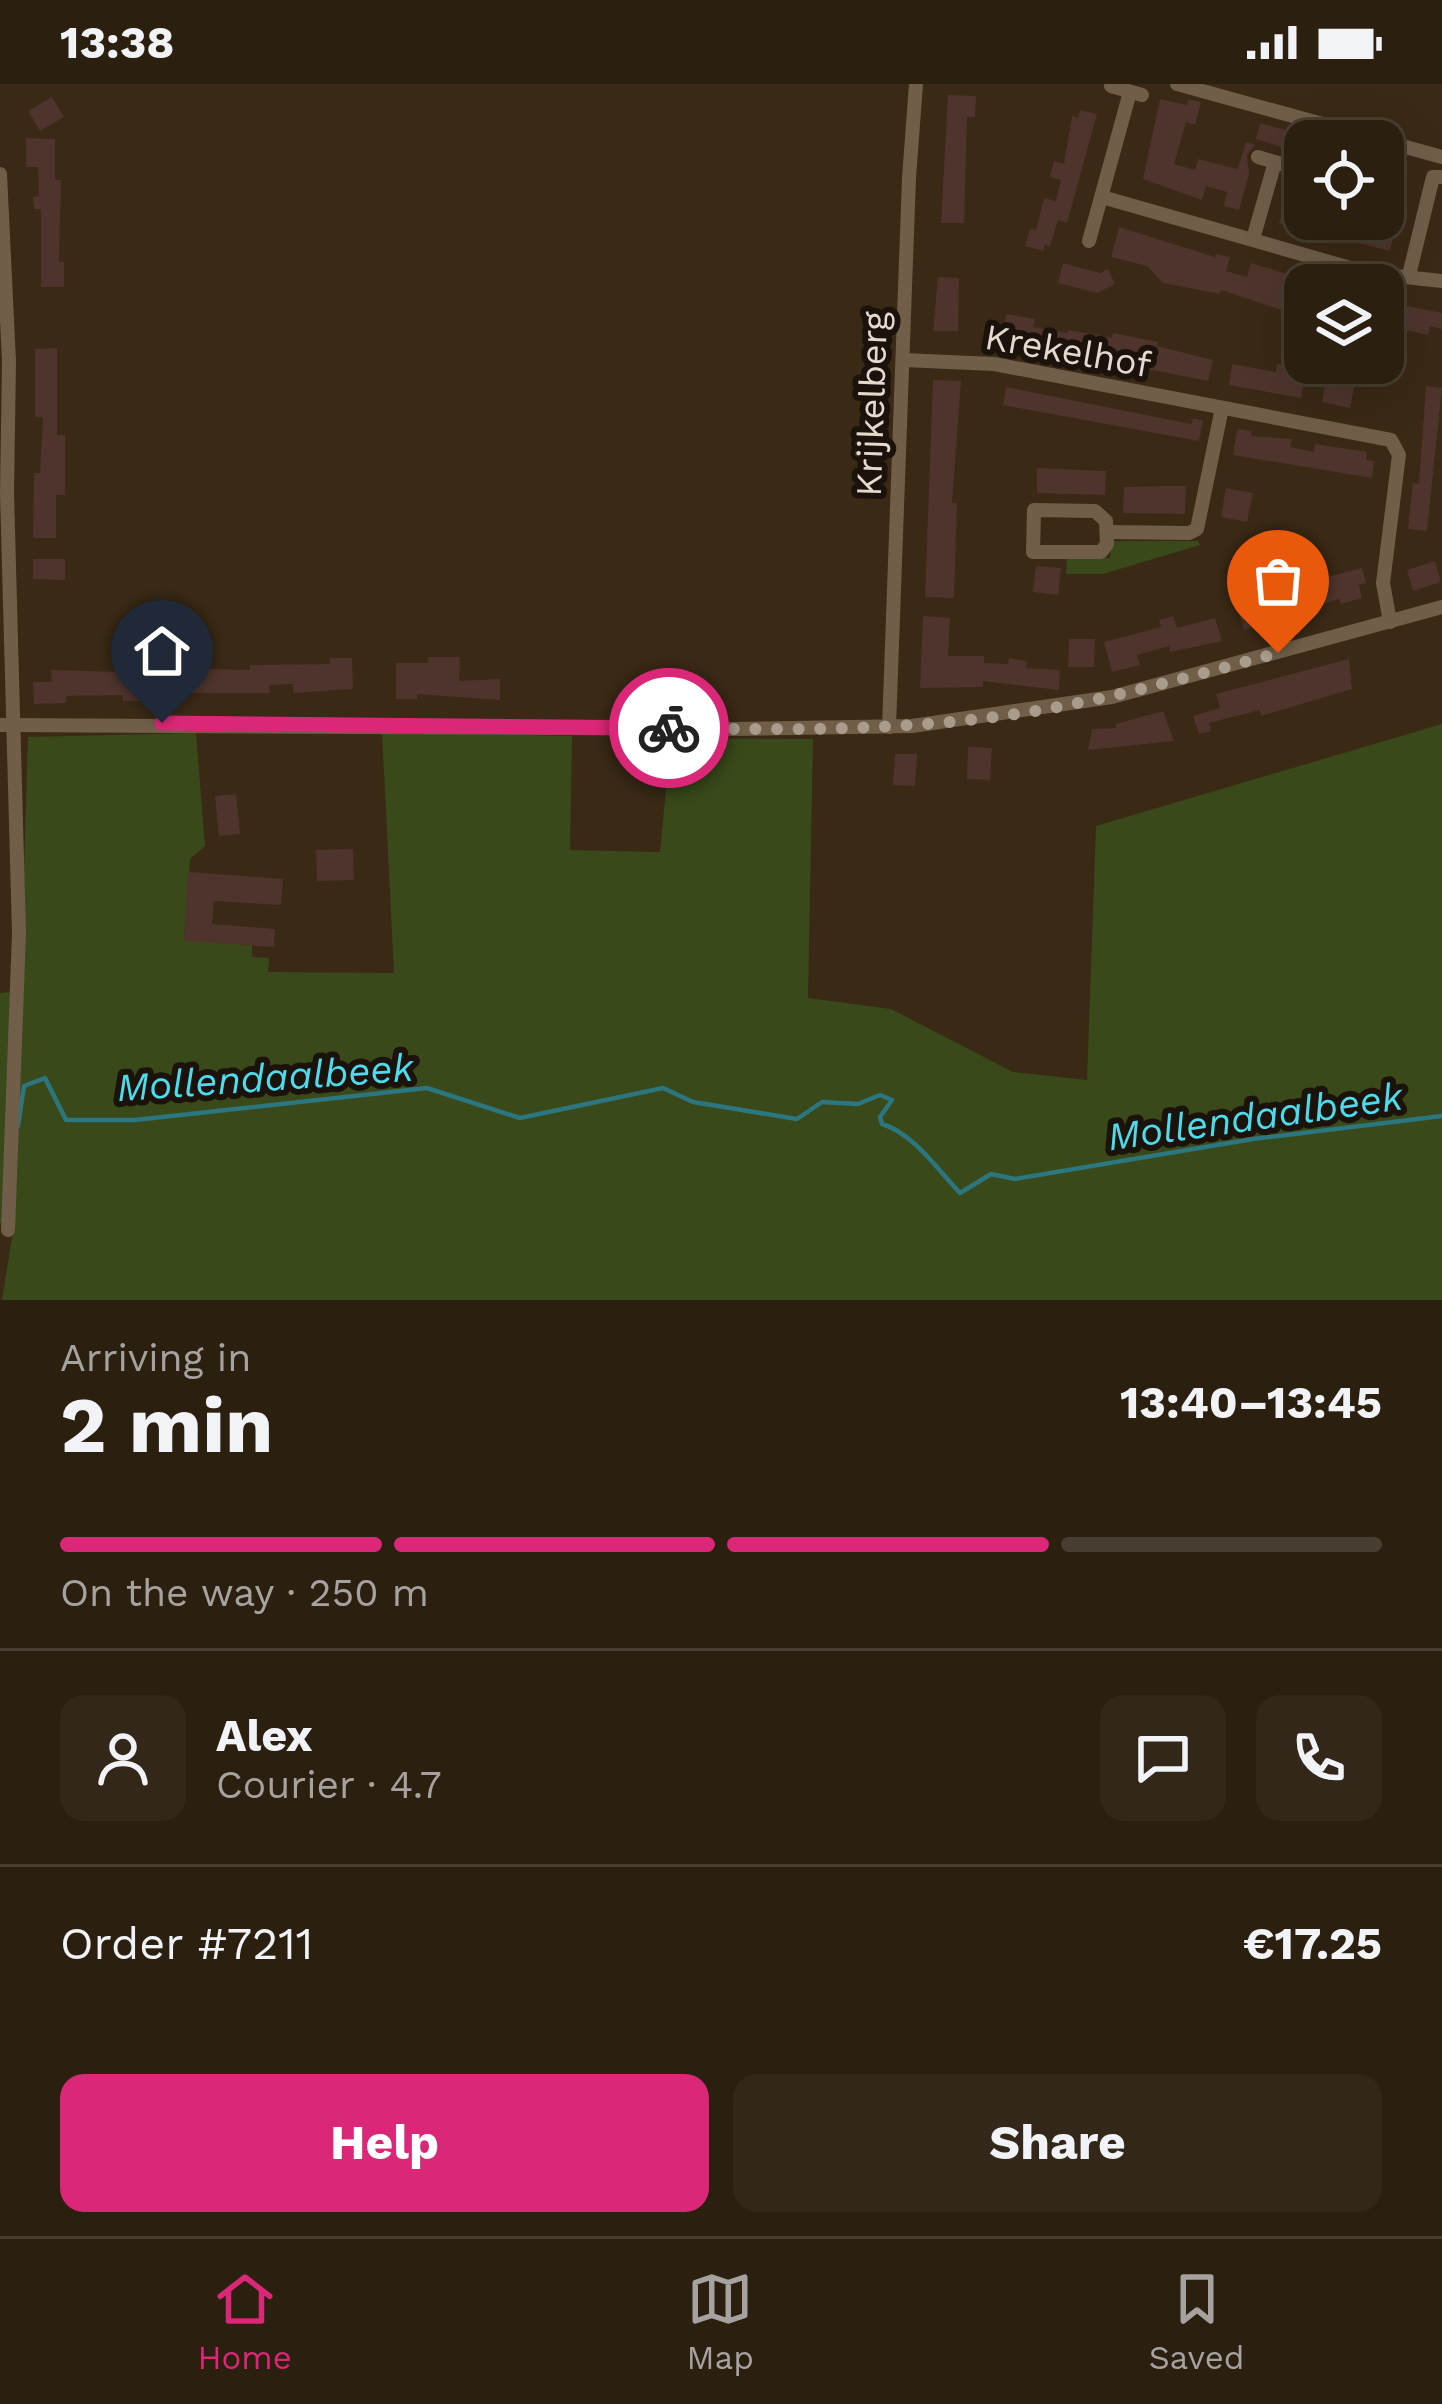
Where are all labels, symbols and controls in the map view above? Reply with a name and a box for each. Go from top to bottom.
text: 13:38 [60,16,175,69]
map controls [1284,120,1404,384]
button: locate [1284,120,1404,240]
button: layers [1284,264,1404,384]
street label: Krijkelberg [848,310,896,497]
street label: Krekelhof [982,316,1154,386]
pin [1227,530,1329,653]
icon: bag [1245,548,1311,614]
pin [111,600,213,723]
icon: home [129,618,195,684]
courier [609,668,729,788]
icon: bike [636,695,702,761]
water label: Mollendaalbeek [115,1045,417,1110]
water label: Mollendaalbeek [1104,1073,1407,1160]
text: Arriving in [60,1335,251,1380]
text: 13:40–13:45 [1120,1376,1382,1429]
text: 2 min [60,1379,273,1471]
text: On the way · 250 m [60,1570,429,1615]
button: person [60,1695,186,1821]
button: chat [1100,1695,1226,1821]
button: phone [1256,1695,1382,1821]
text: Alex [216,1709,313,1762]
text: Courier · 4.7 [216,1762,442,1807]
text: Order #7211 [60,1917,313,1970]
text: €17.25 [1243,1917,1382,1970]
button: Help [60,2074,709,2212]
button: Share [733,2074,1382,2212]
tab: Home [197,2266,292,2377]
tab: Map [687,2266,754,2377]
tab: Saved [1149,2266,1245,2377]

